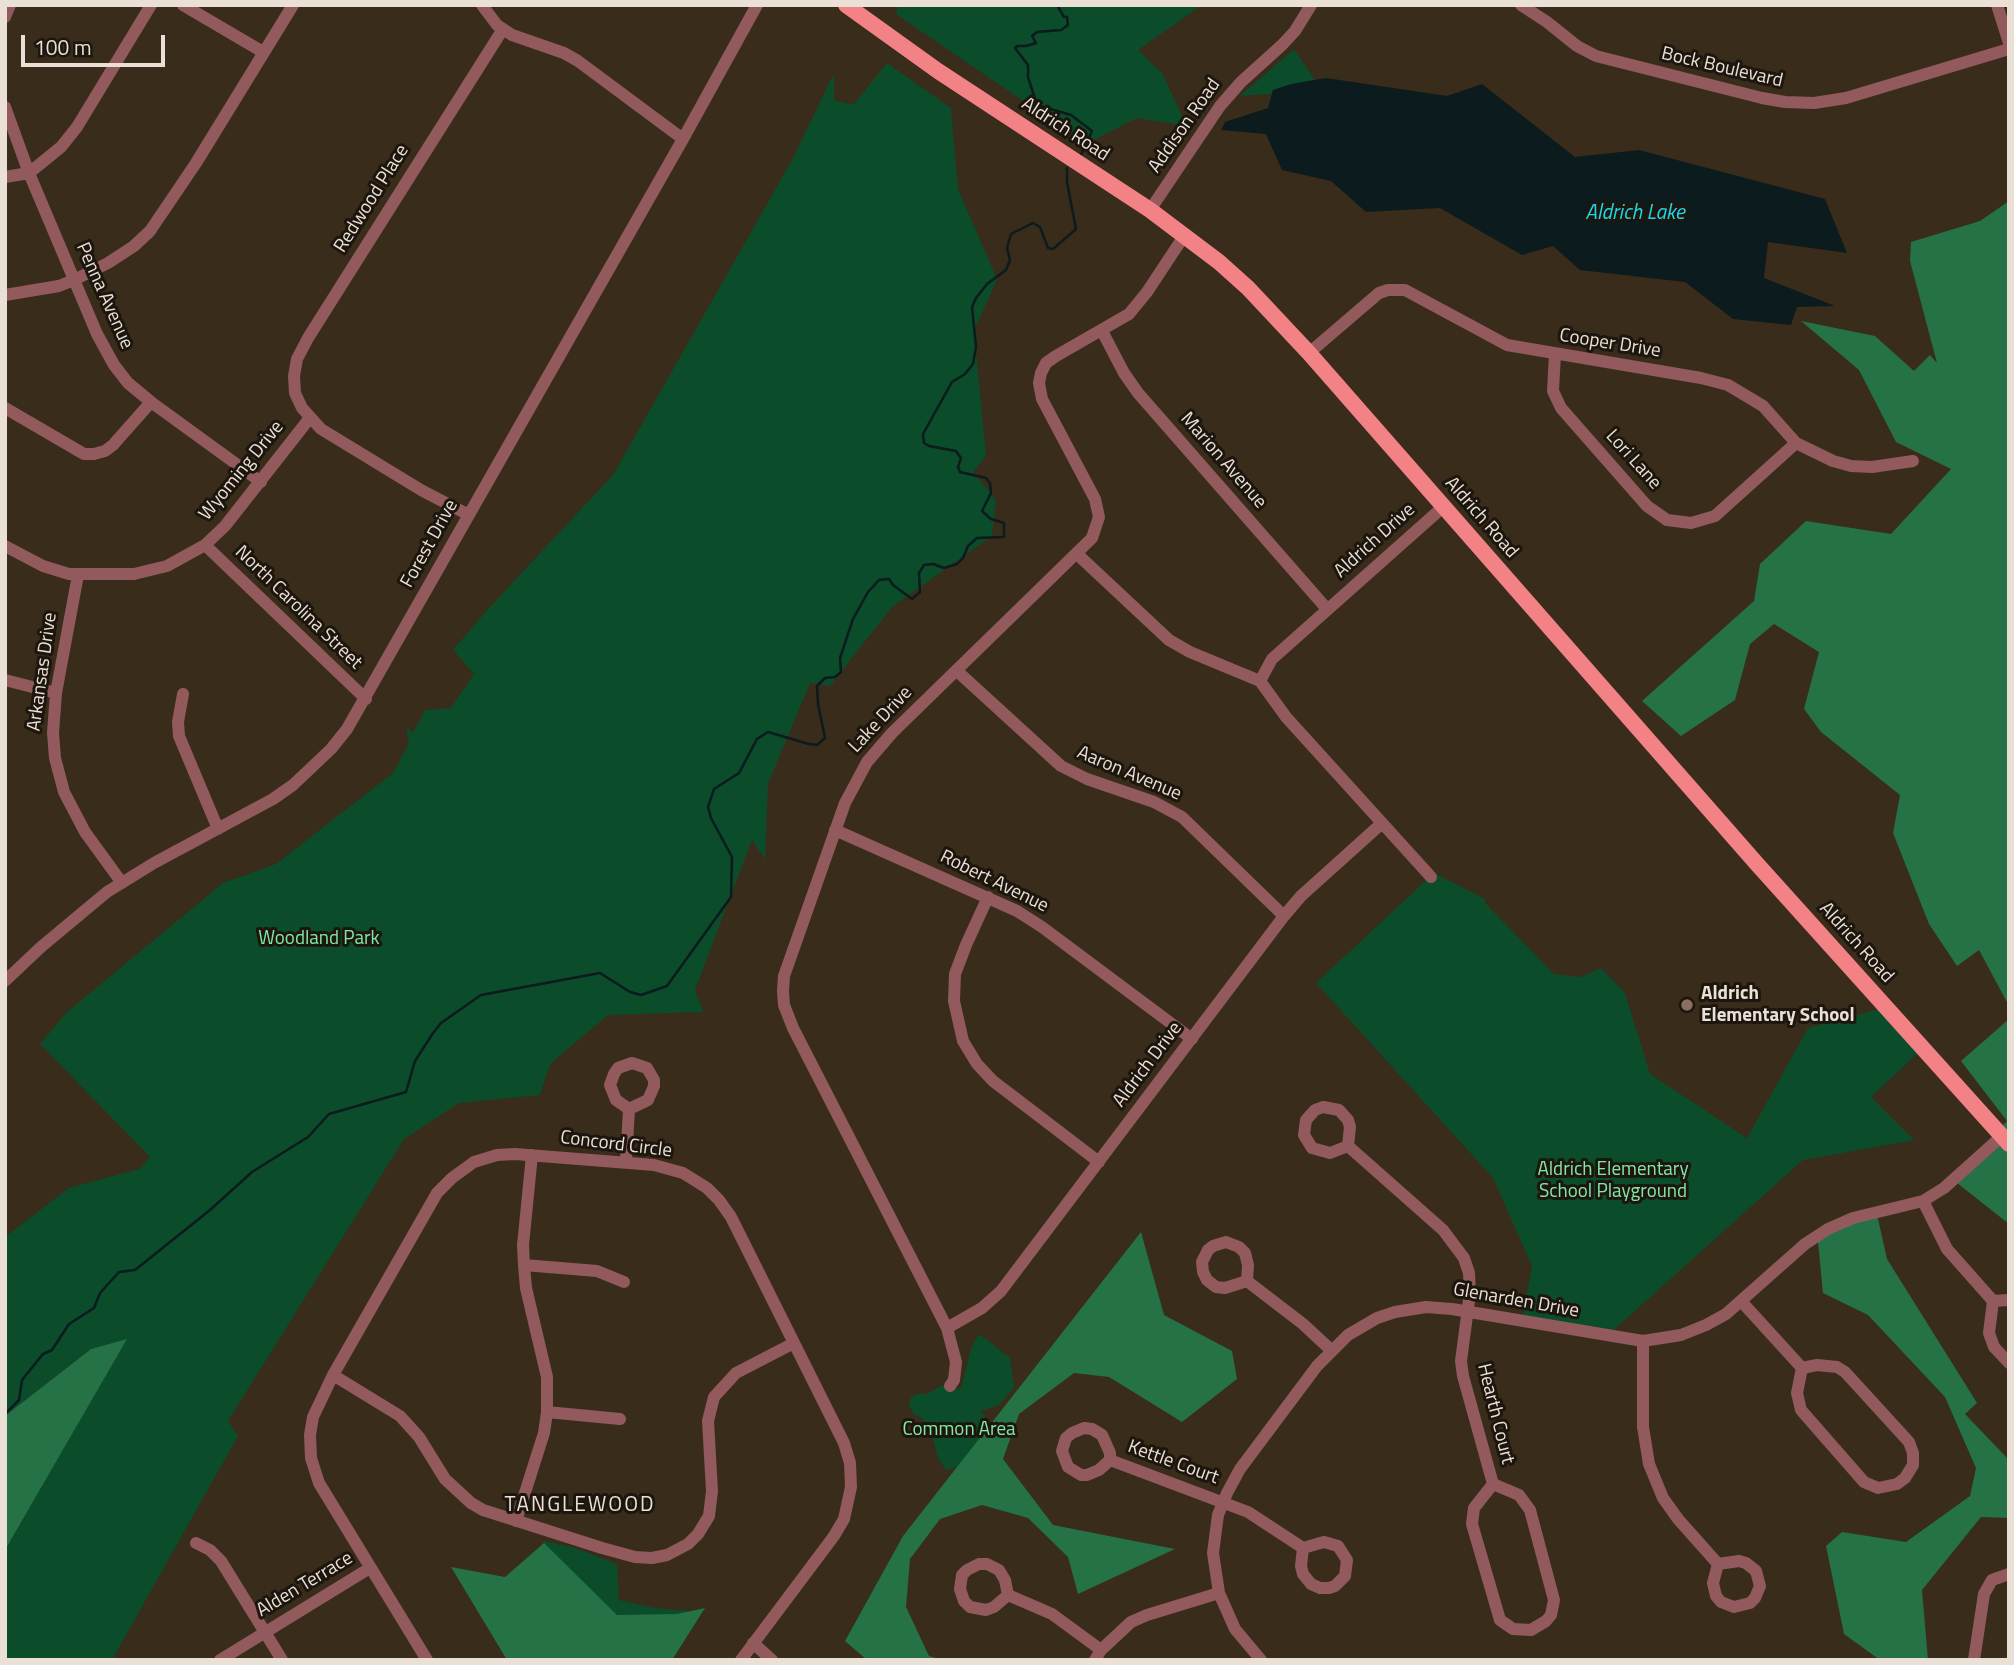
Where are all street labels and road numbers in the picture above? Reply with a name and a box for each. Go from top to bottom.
street label: Bock Boulevard [1659,43,1785,93]
street label: Addison Road [1144,74,1226,178]
street label: Aldrich Road [1017,93,1113,167]
street label: Redwood Place [330,141,414,257]
street label: Penna Avenue [70,239,138,353]
street label: Cooper Drive [1558,325,1662,363]
street label: Marion Avenue [1175,408,1271,514]
street label: Wyoming Drive [195,417,289,525]
street label: Lori Lane [1600,425,1666,495]
street label: Aldrich Road [1439,473,1523,563]
street label: Forest Drive [397,496,463,592]
street label: Aldrich Drive [1330,499,1420,583]
street label: North Carolina Street [230,541,366,675]
street label: Arkansas Drive [23,611,63,733]
street label: Lake Drive [844,682,918,758]
street label: Aaron Avenue [1073,742,1185,806]
street label: Robert Avenue [936,846,1052,918]
street label: Aldrich Road [1814,898,1898,988]
street label: Aldrich Drive [1109,1018,1187,1112]
street label: Concord Circle [559,1127,673,1163]
street label: Glenarden Drive [1451,1279,1581,1323]
street label: Hearth Court [1471,1361,1519,1467]
street label: Kettle Court [1124,1436,1222,1490]
street label: Alden Terrace [253,1547,357,1623]

